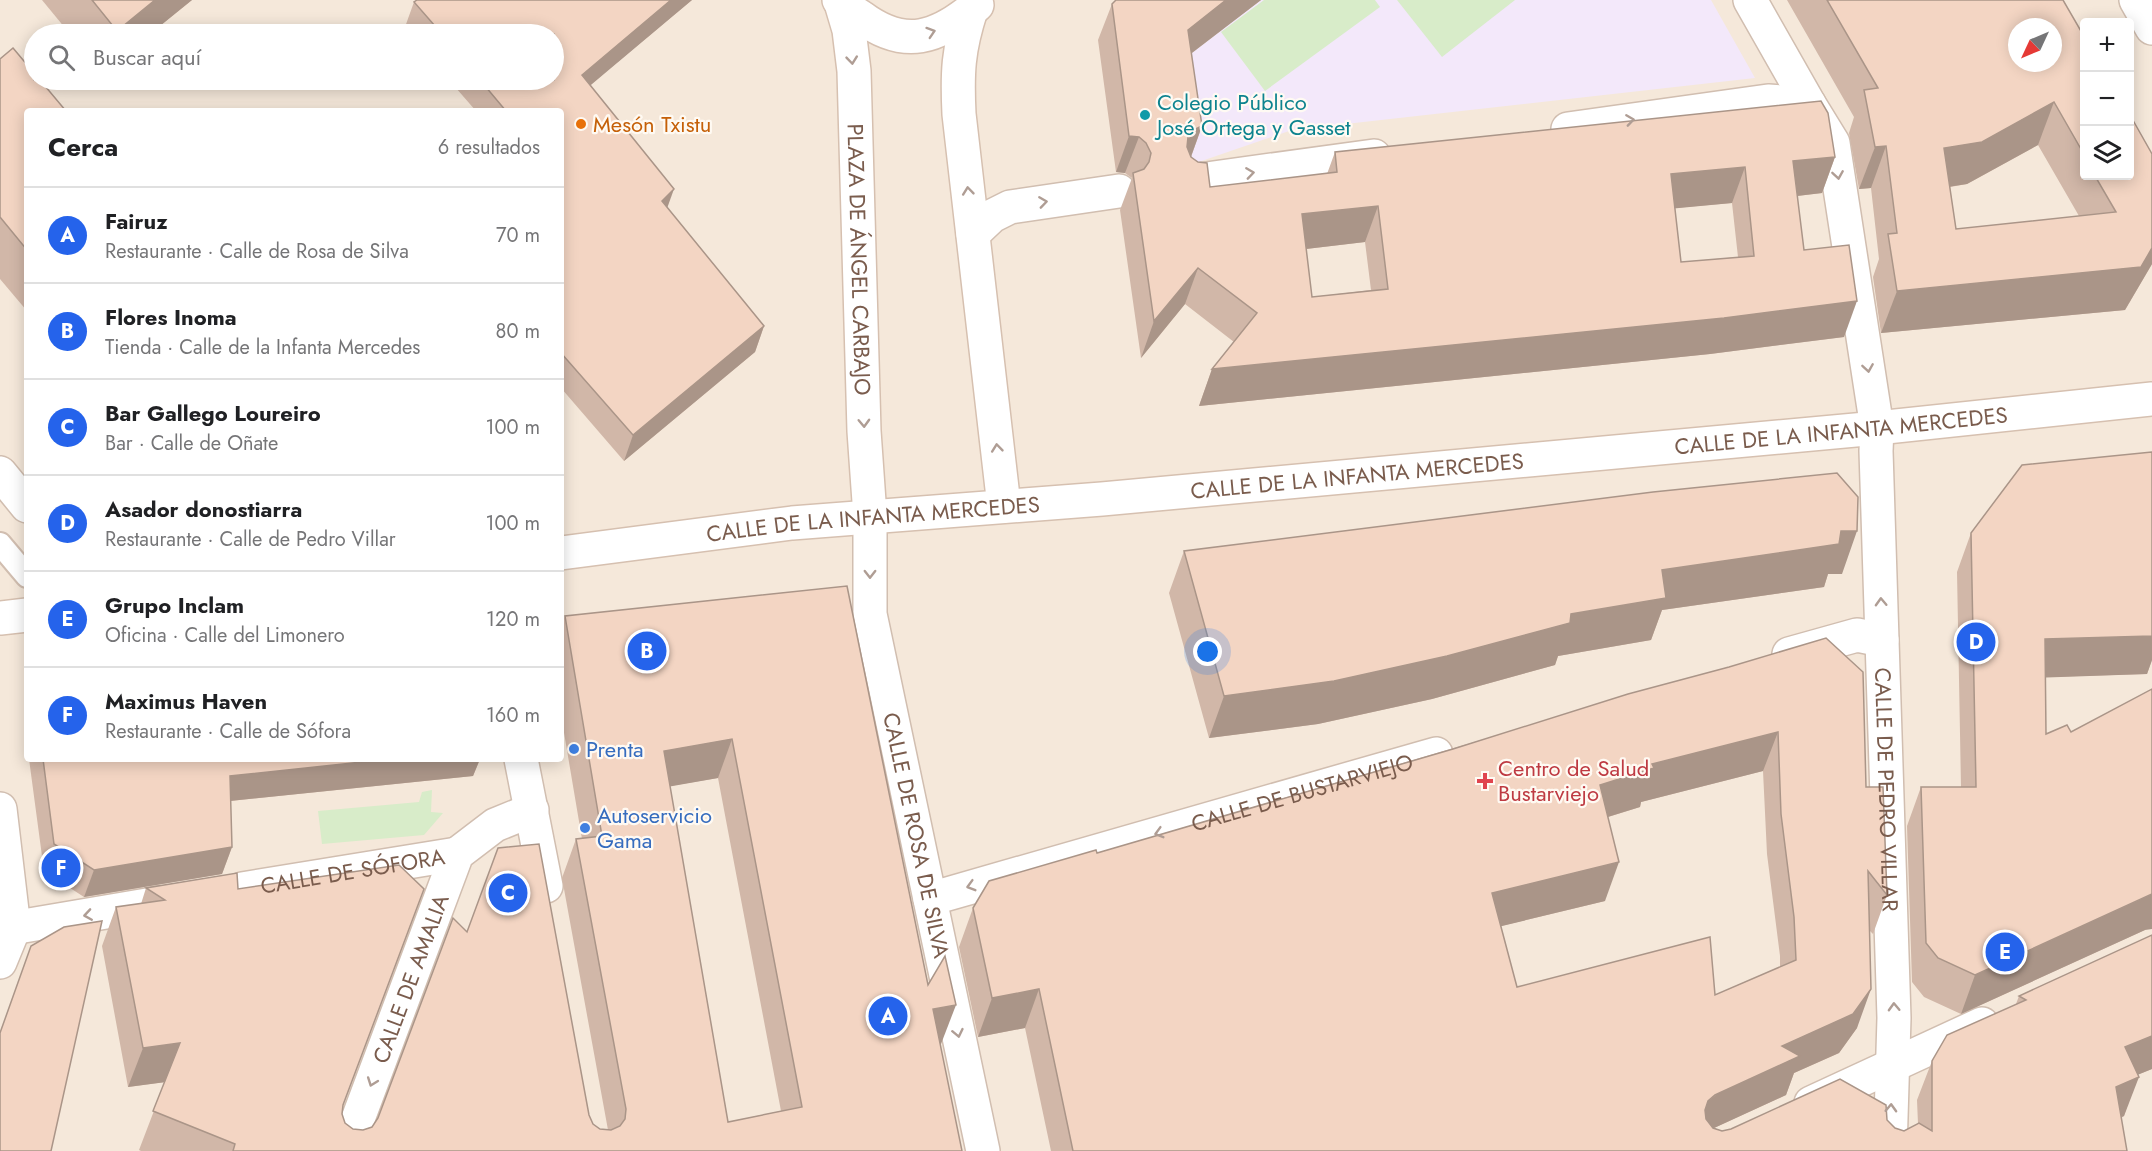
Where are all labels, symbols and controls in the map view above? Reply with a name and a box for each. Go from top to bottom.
north arrow [2008,18,2062,72]
map controls [2080,18,2134,180]
button: + [2080,18,2134,72]
search box [24,24,564,90]
one-way arrow [925,27,936,40]
icon: search [45,41,78,74]
text: Buscar aquí [93,41,201,73]
one-way arrow [846,55,858,65]
button: − [2080,72,2134,126]
place label: Colegio Público José Ortega y Gasset [1154,86,1351,143]
place label: Mesón Txistu [593,108,711,140]
marker: Colegio Público José Ortega y Gasset [1138,108,1152,122]
one-way arrow [1625,115,1635,127]
marker: Mesón Txistu [574,117,588,131]
street label: PLAZA DE ÁNGEL CARBAJO [839,123,879,396]
button: layers [2080,126,2134,180]
text: Cerca [48,128,118,166]
text: 6 resultados [438,133,540,162]
one-way arrow [1245,168,1254,180]
one-way arrow [1831,170,1843,180]
one-way arrow [962,187,975,196]
one-way arrow [1038,197,1047,209]
text: Fairuz [105,205,168,237]
text: A [60,221,75,250]
text: 70 m [496,221,540,250]
text: Restaurante · Calle de Rosa de Silva [105,237,409,266]
text: Flores Inoma [105,301,237,333]
text: B [61,317,74,346]
text: 80 m [495,317,540,346]
text: Tienda · Calle de la Infanta Mercedes [105,333,420,362]
one-way arrow [1861,363,1873,372]
text: Bar Gallego Loureiro [105,397,321,429]
street label: CALLE DE LA INFANTA MERCEDES [1673,398,2009,462]
text: C [60,413,75,442]
text: 100 m [485,413,540,442]
one-way arrow [858,418,870,427]
text: Bar · Calle de Oñate [105,429,278,458]
one-way arrow [991,443,1004,452]
street label: CALLE DE LA INFANTA MERCEDES [1189,444,1525,507]
street label: CALLE DE LA INFANTA MERCEDES [704,488,1041,550]
text: Asador donostiarra [105,493,302,525]
text: D [60,509,75,538]
text: 100 m [485,509,540,538]
text: Restaurante · Calle de Pedro Villar [105,525,396,554]
one-way arrow [864,570,876,579]
text: Grupo Inclam [105,589,244,621]
one-way arrow [1875,598,1888,607]
text: E [61,605,74,634]
text: 120 m [486,605,540,634]
pin: D [1956,620,1996,664]
text: Oficina · Calle del Limonero [105,621,345,650]
pin: B [628,628,666,674]
your location [1193,637,1222,666]
street label: CALLE DE PEDRO VILLAR [1867,667,1907,913]
text: Maximus Haven [105,685,267,717]
text: F [62,701,73,730]
text: 160 m [486,701,540,730]
street label: CALLE DE ROSA DE SILVA [875,709,958,961]
text: Restaurante · Calle de Sófora [105,717,351,746]
place label: Prenta [586,733,644,765]
marker: Prenta [567,742,581,756]
street label: CALLE DE BUSTARVIEJO [1187,745,1417,839]
place label: Centro de Salud Bustarviejo [1498,752,1649,809]
marker: Centro de Salud Bustarviejo [1476,772,1494,790]
place label: Autoservicio Gama [597,799,712,856]
marker: Autoservicio Gama [578,821,592,835]
one-way arrow [1154,826,1165,838]
street label: CALLE DE SÓFORA [258,840,447,902]
pin: F [42,846,80,890]
pin: C [488,870,528,916]
one-way arrow [967,879,977,891]
street label: CALLE DE AMALIA [364,889,457,1068]
one-way arrow [83,908,93,920]
pin: E [1986,930,2024,974]
pin: A [868,994,908,1038]
one-way arrow [1888,1003,1900,1012]
one-way arrow [951,1028,964,1038]
one-way arrow [367,1076,379,1087]
one-way arrow [1885,1104,1897,1113]

